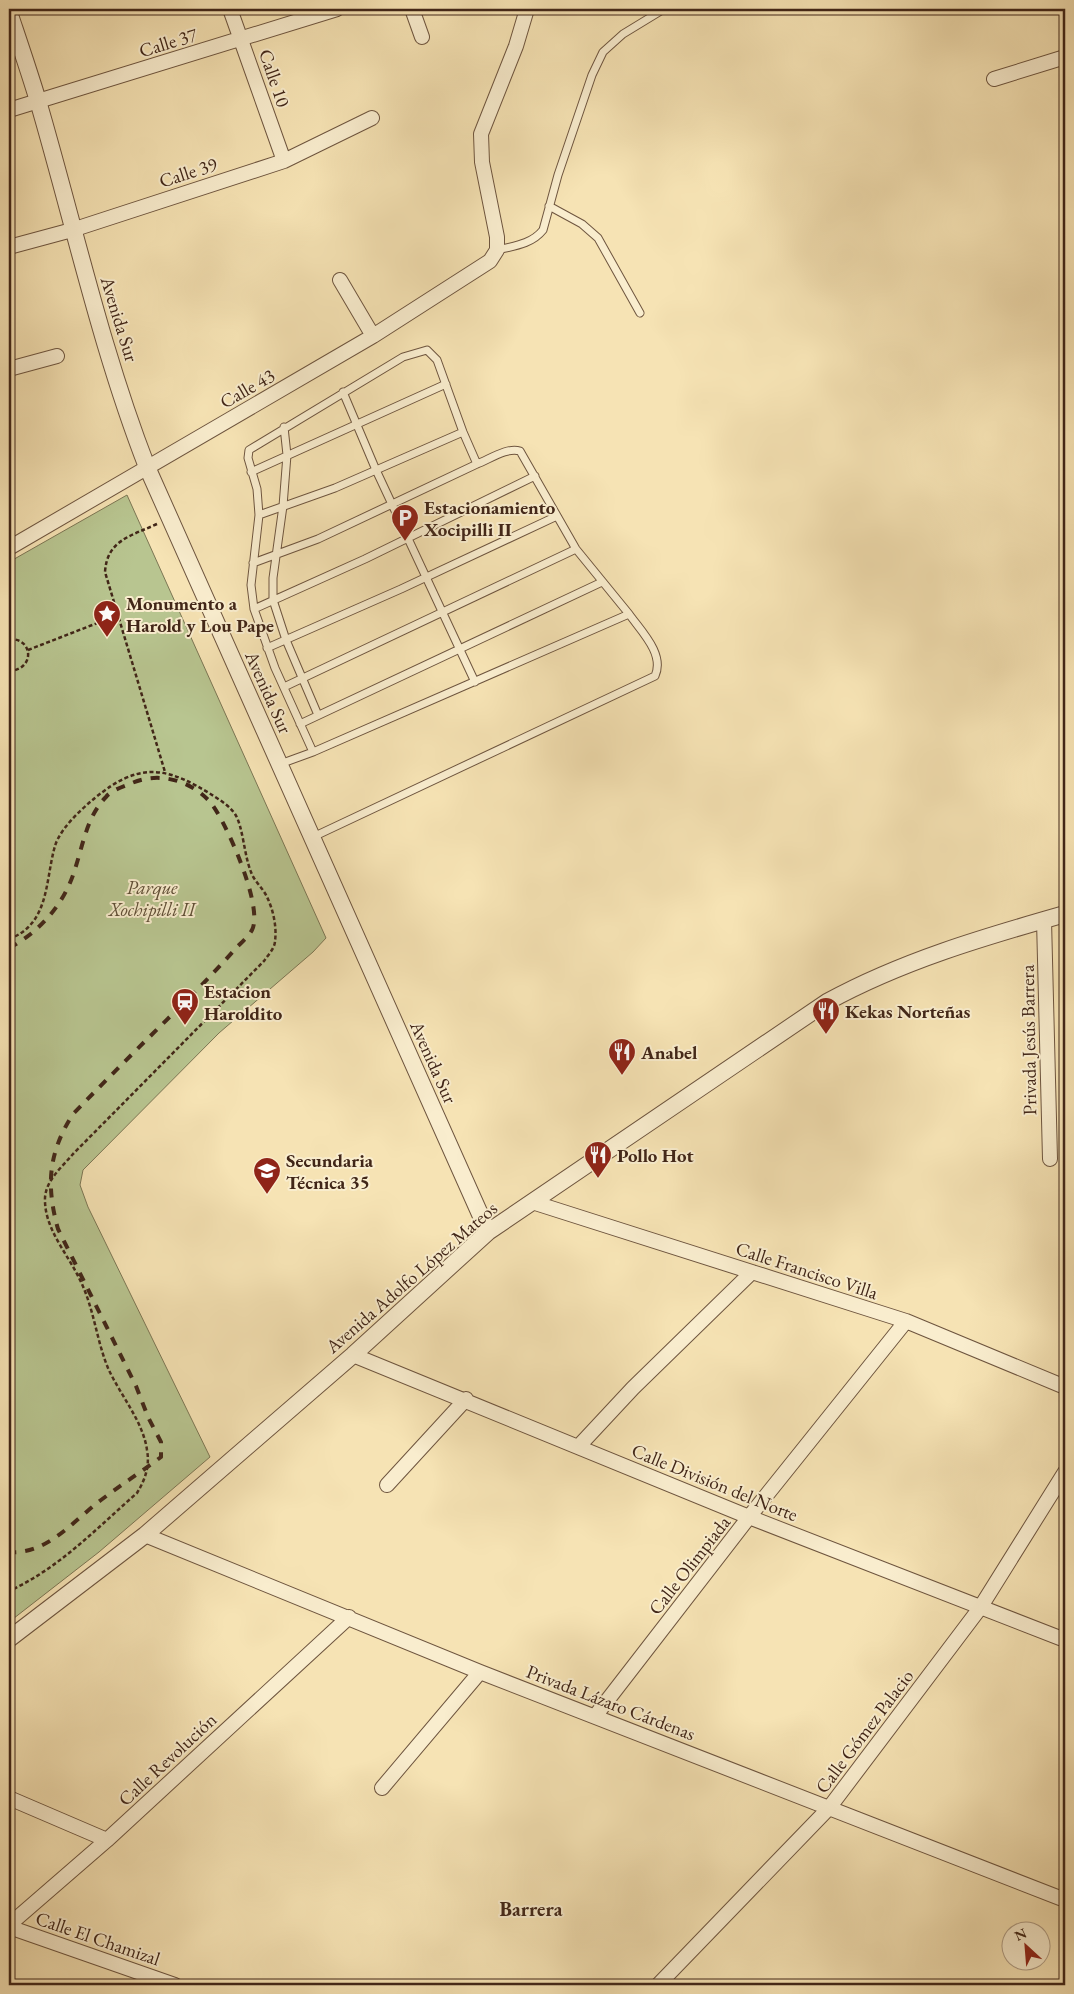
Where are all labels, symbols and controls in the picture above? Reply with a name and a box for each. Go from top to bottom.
street label: Calle 37 [136,22,201,63]
street label: Calle 10 [253,46,296,110]
street label: Calle 39 [156,151,220,194]
street label: Avenida Sur [94,272,145,365]
street label: Calle 43 [215,363,279,414]
place label: Estacionamiento Xocipilli II [423,495,556,542]
parking icon: Estacionamiento Xocipilli II [390,503,420,542]
place label: Monumento a Harold y Lou Pape [126,591,274,638]
place icon: Monumento a Harold y Lou Pape [92,599,122,638]
street label: Avenida Sur [239,646,298,738]
park label: Parque Xochipilli II [107,875,197,922]
street label: Privada Jesús Barrera [1015,964,1042,1116]
place label: Estacion Haroldito [204,979,283,1026]
station icon: Estacion Haroldito [170,987,200,1026]
restaurant icon: Kekas Norteñas [811,996,841,1035]
place label: Kekas Norteñas [845,999,971,1024]
street label: Avenida Sur [404,1016,463,1108]
restaurant icon: Anabel [607,1037,637,1076]
place label: Anabel [640,1040,698,1065]
restaurant icon: Pollo Hot [583,1140,613,1179]
place label: Pollo Hot [617,1143,694,1168]
place label: Secundaria Técnica 35 [286,1148,374,1195]
school or university icon: Secundaria Técnica 35 [252,1156,282,1195]
street label: Avenida Adolfo López Mateos [319,1196,502,1360]
street label: Calle Francisco Villa [733,1236,881,1305]
street label: Calle División del Norte [628,1438,802,1527]
street label: Calle Olimpiada [643,1510,736,1620]
street label: Privada Lázaro Cárdenas [523,1659,699,1746]
street label: Calle Gómez Palacio [810,1664,919,1798]
street label: Calle Revolución [113,1707,222,1811]
district label: Barrera [500,1896,563,1922]
street label: Calle El Chamizal [32,1905,164,1972]
north arrow [1002,1922,1052,1972]
text: N [1011,1923,1030,1945]

